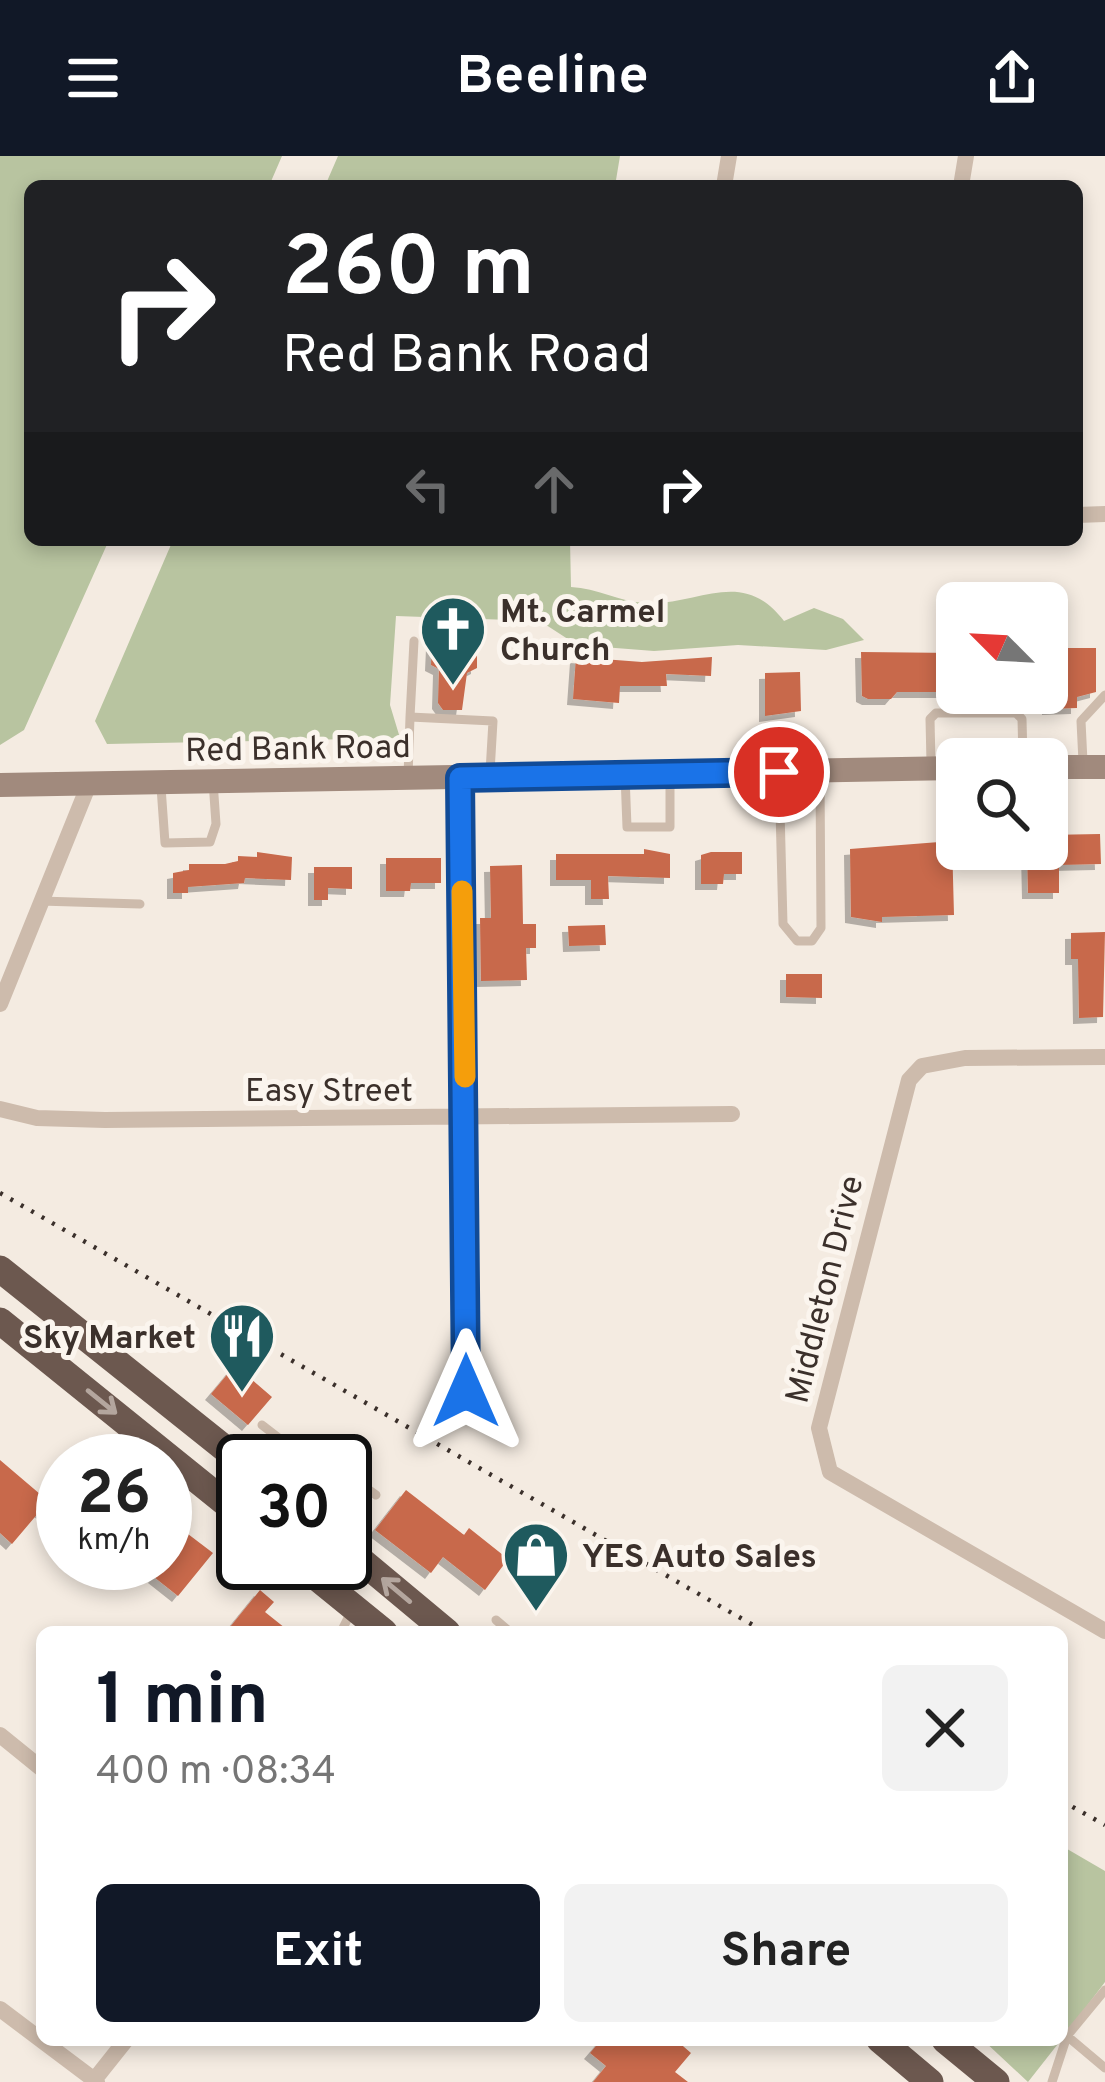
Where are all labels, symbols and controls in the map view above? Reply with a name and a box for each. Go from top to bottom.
text: Beeline [456,44,649,113]
icon: menu [60,45,126,111]
icon: share [979,45,1045,111]
text: 260 m [282,219,535,325]
icon: right [84,228,240,384]
text: Red Bank Road [282,323,651,392]
icon: left [395,456,461,522]
icon: ahead [521,456,587,522]
icon: right [647,456,713,522]
north arrow [936,582,1068,714]
map controls [936,582,1068,870]
place label: Mt. Carmel Church [500,593,665,673]
church icon: Mt. Carmel Church [418,594,488,688]
pin [728,721,830,823]
street label: Red Bank Road [185,728,411,774]
button: search [936,738,1068,870]
icon: arrive [746,739,812,805]
street label: Easy Street [245,1072,413,1114]
street label: Middleton Drive [778,1172,875,1408]
restaurant icon: Sky Market [207,1301,277,1395]
place label: Sky Market [23,1319,196,1361]
position arrow [403,1328,529,1454]
one-way arrow [85,1388,117,1415]
speed limit sign: 30 [216,1434,372,1590]
text: 26 [77,1459,151,1535]
shop icon: YES Auto Sales [501,1520,571,1614]
text: km/h [78,1523,150,1560]
place label: YES Auto Sales [582,1538,817,1580]
one-way arrow [381,1576,412,1604]
text: 1 min [96,1658,269,1750]
button: close [882,1665,1008,1791]
text: 400 m · 08:34 [96,1749,336,1798]
button: Exit [96,1884,540,2022]
button: Share [564,1884,1008,2022]

